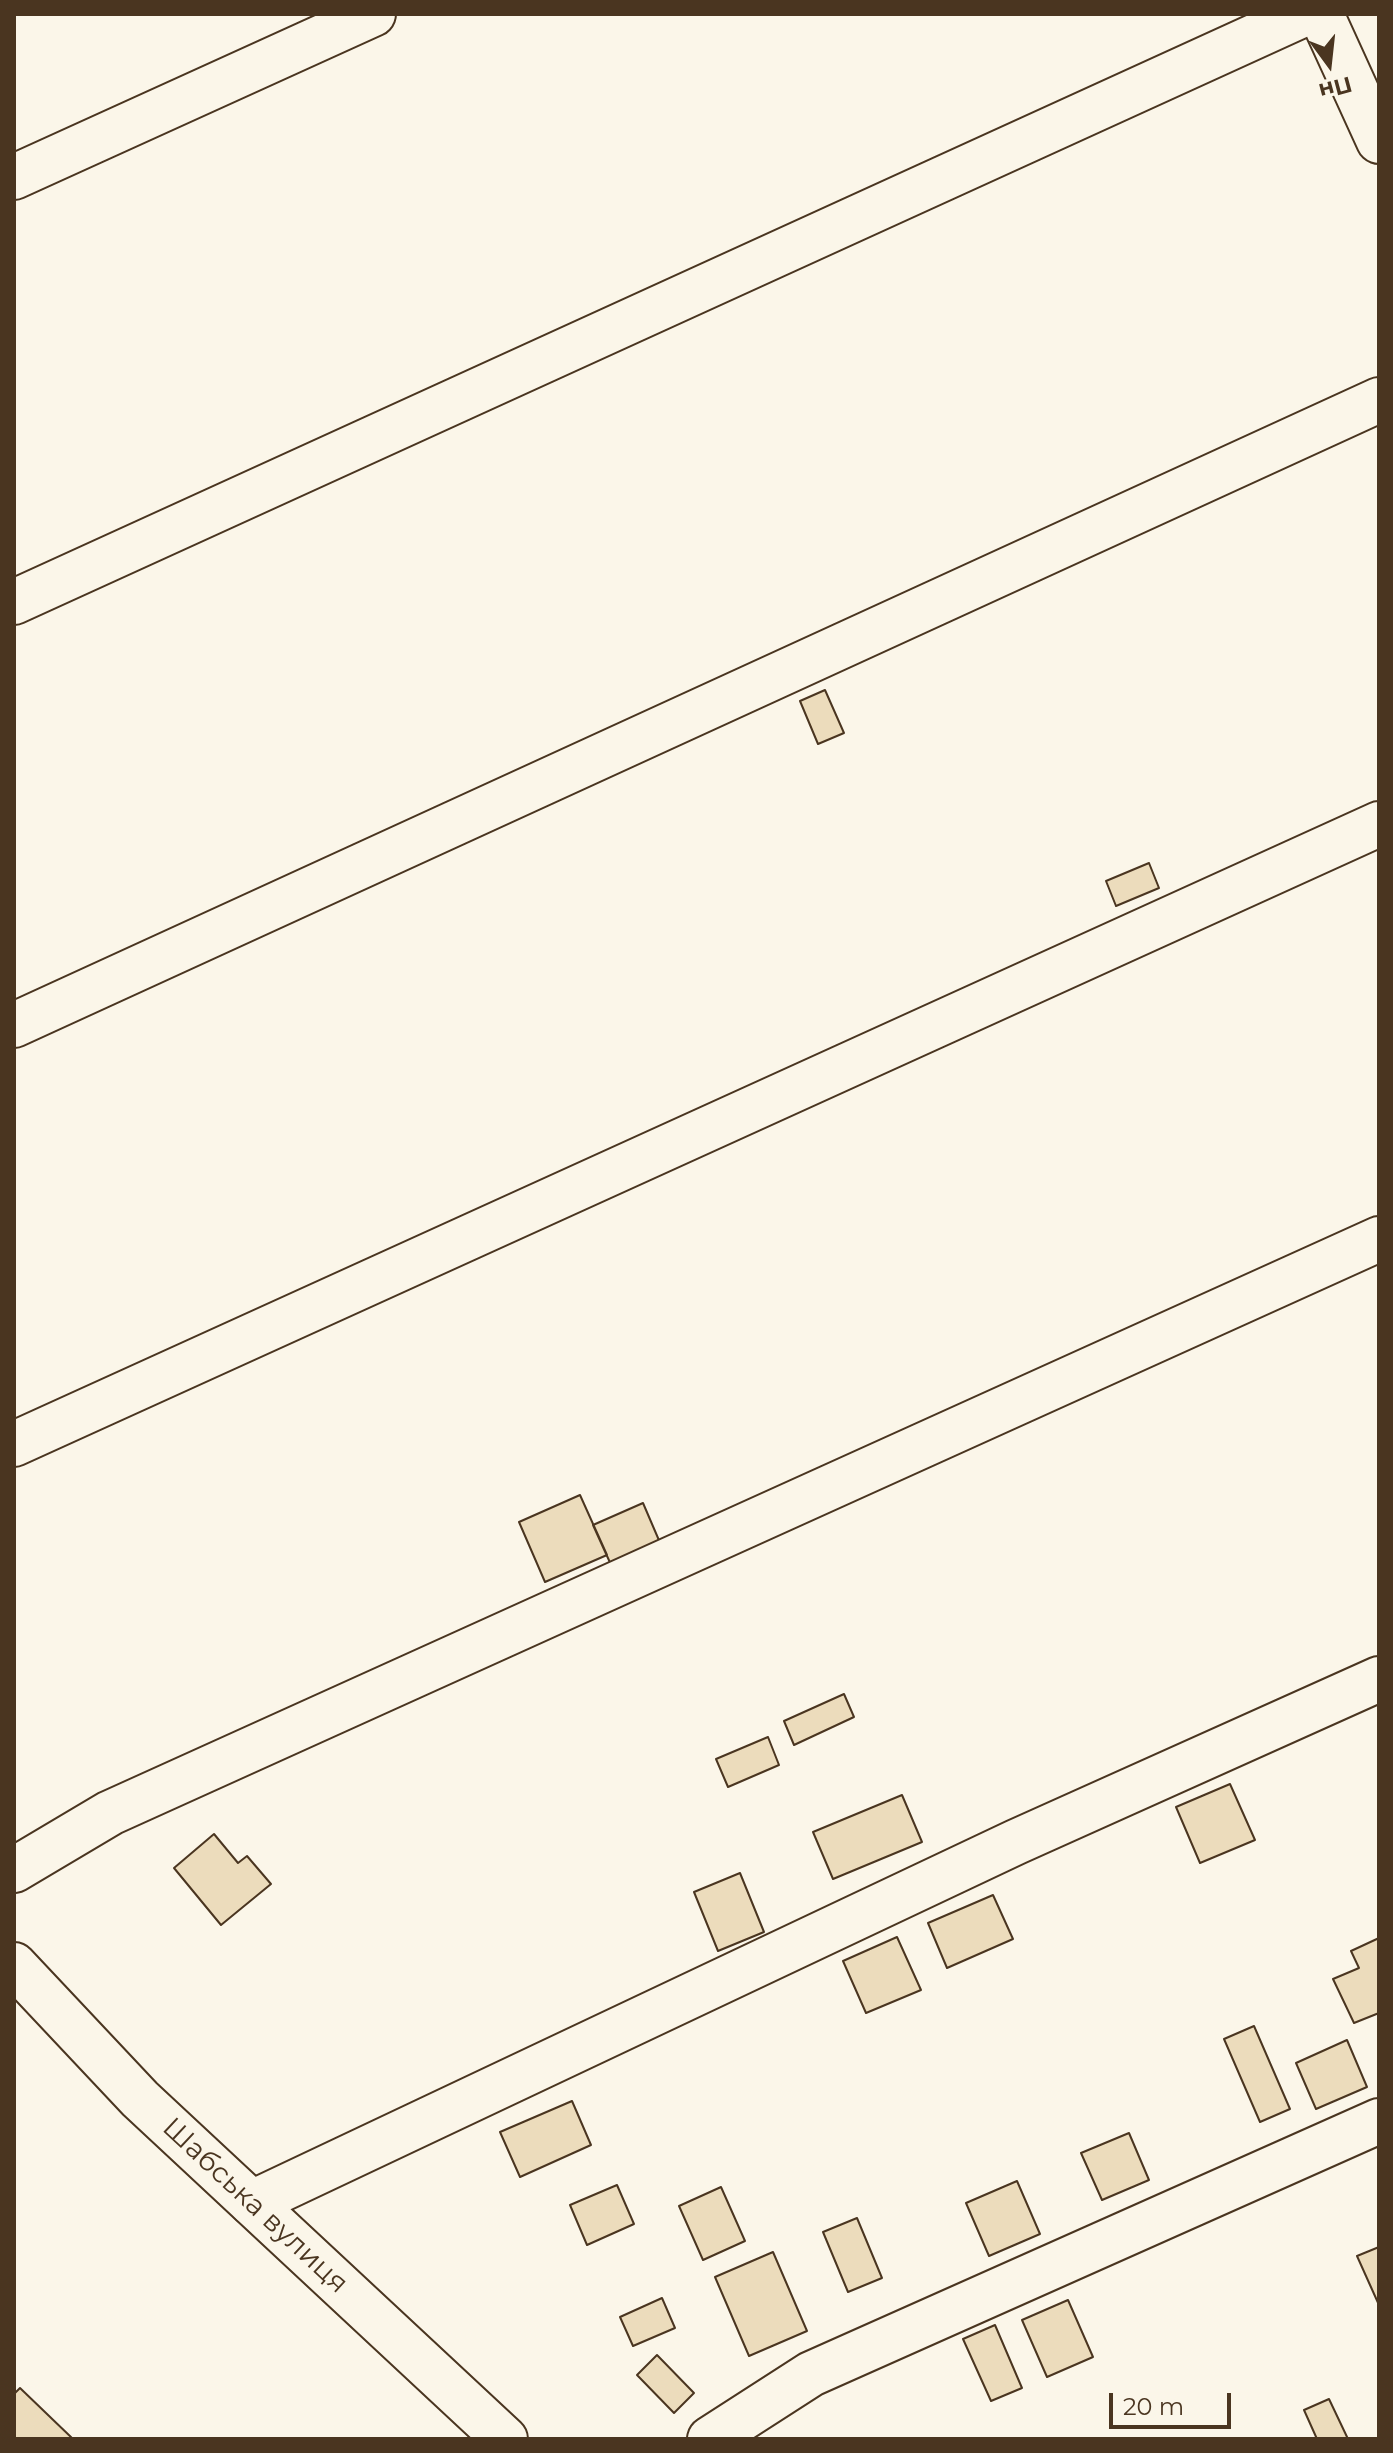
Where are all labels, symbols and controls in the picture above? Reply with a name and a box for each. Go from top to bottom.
north arrow [1289,24,1369,104]
text: Пн [1316,70,1355,105]
street label: Шабська вулиця [155,2111,355,2301]
scale bar [1113,2377,1235,2427]
text: 20 m [1123,2392,1184,2421]

